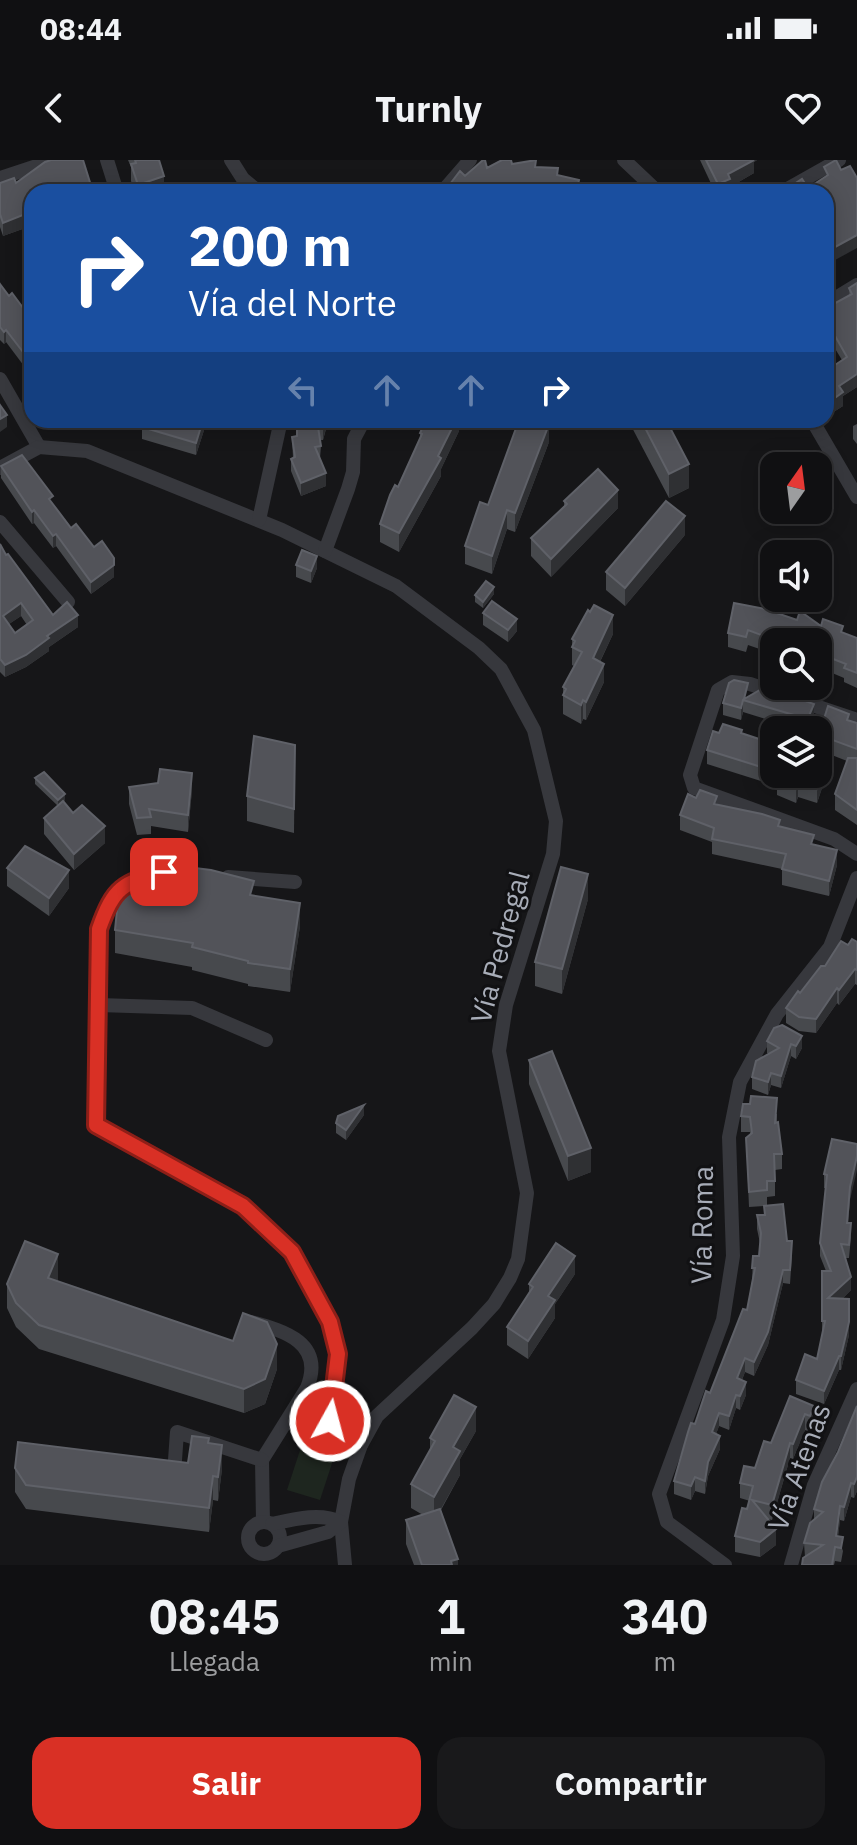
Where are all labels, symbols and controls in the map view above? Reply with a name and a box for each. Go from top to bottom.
text: 08:44 [40,9,122,48]
text: Turnly [375,85,482,132]
icon: back [32,86,76,130]
icon: heart [781,86,825,130]
text: 200 m [188,209,352,281]
icon: right [56,216,160,320]
text: Vía del Norte [188,279,397,326]
icon: left [281,368,325,412]
icon: ahead [365,368,409,412]
icon: ahead [449,368,493,412]
icon: right [533,368,577,412]
north arrow [760,452,832,524]
map controls [760,452,832,788]
button: sound [760,540,832,612]
button: search [760,628,832,700]
button: layers [760,716,832,788]
pin [130,838,198,906]
icon: arrive [142,850,186,894]
street label: Vía Pedregal [461,867,538,1027]
street label: Vía Roma [682,1166,721,1284]
position arrow [288,1379,372,1463]
street label: Vía Atenas [758,1398,839,1536]
text: 08:45 [149,1585,280,1647]
text: 1 [436,1585,465,1647]
text: 340 [622,1585,708,1647]
text: Llegada [169,1644,260,1678]
text: min [429,1644,473,1678]
text: m [654,1644,676,1678]
button: Salir [32,1737,421,1829]
button: Compartir [437,1737,825,1829]

